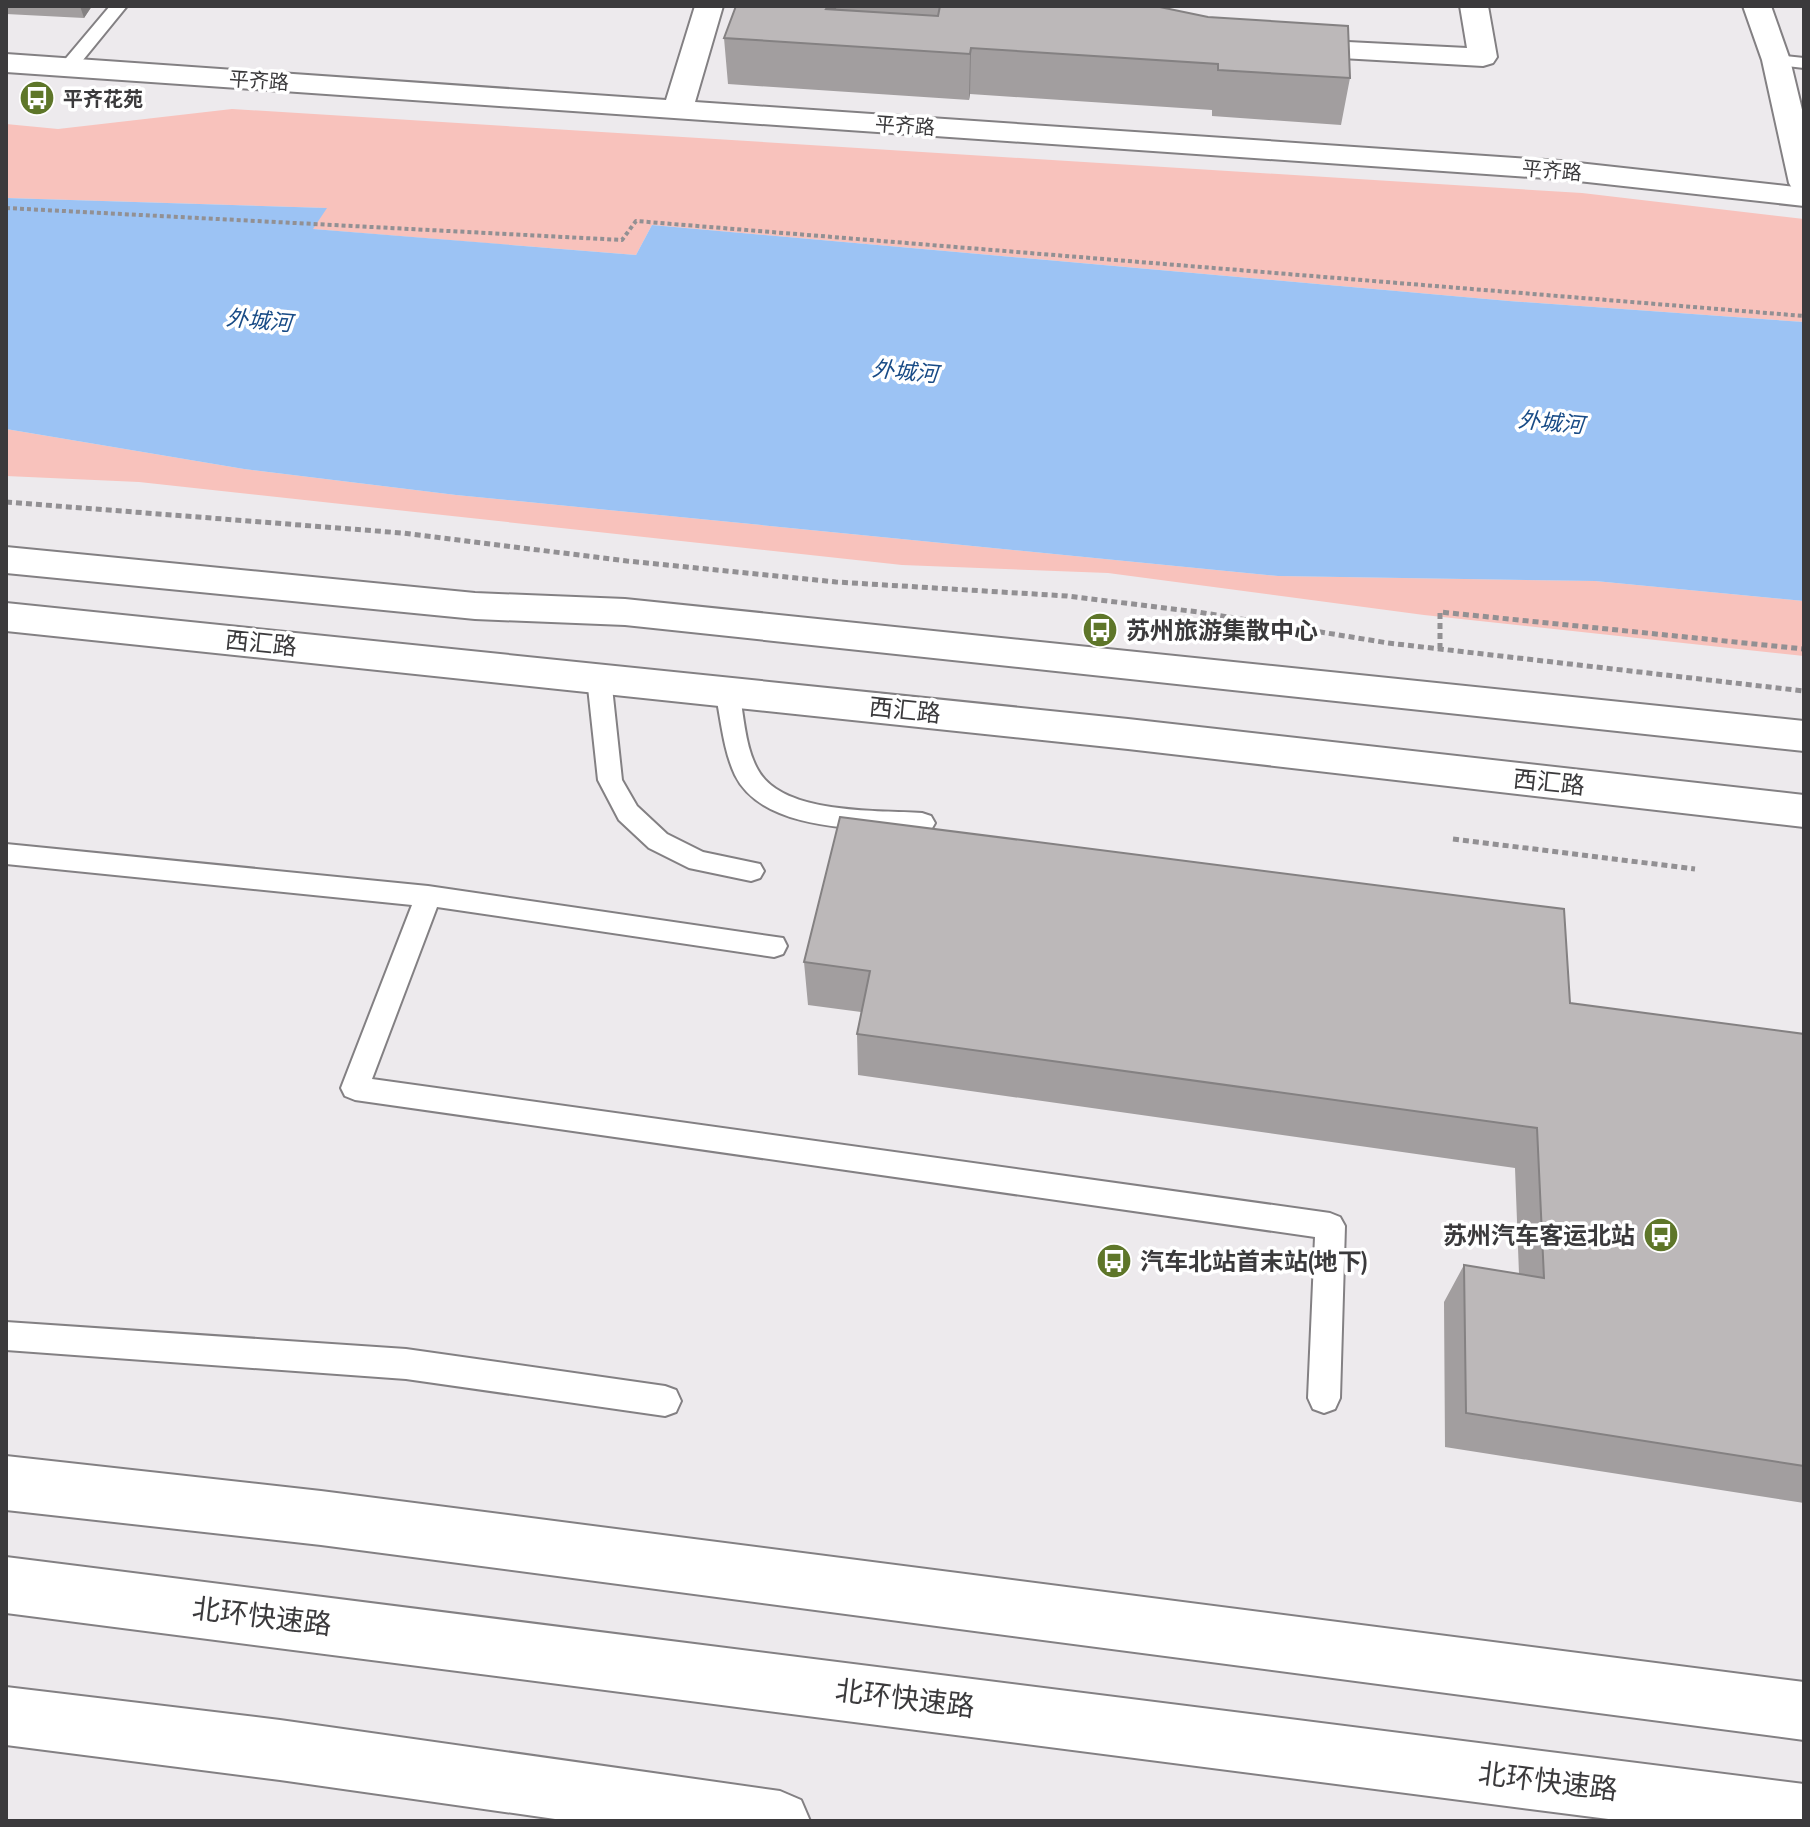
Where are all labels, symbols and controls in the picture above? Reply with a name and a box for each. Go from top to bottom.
street label: 平齐路 [228,66,290,94]
bus stop icon: 平齐花苑 [18,79,56,117]
place label: 平齐花苑 [63,87,143,110]
street label: 平齐路 [874,111,936,139]
street label: 平齐路 [1521,156,1583,184]
water label: 外城河 [225,304,297,336]
water label: 外城河 [871,355,943,387]
water label: 外城河 [1517,406,1589,438]
bus stop icon: 苏州旅游集散中心 [1081,611,1119,649]
place label: 苏州旅游集散中心 [1126,617,1318,644]
street label: 西汇路 [224,626,298,660]
street label: 西汇路 [868,693,942,727]
street label: 西汇路 [1512,765,1586,799]
bus stop icon: 苏州汽车客运北站 [1642,1216,1680,1254]
place label: 苏州汽车客运北站 [1443,1222,1635,1249]
bus stop icon: 汽车北站首末站(地下) [1095,1242,1133,1280]
place label: 汽车北站首末站(地下) [1140,1248,1368,1275]
street label: 北环快速路 [191,1592,333,1640]
street label: 北环快速路 [834,1674,976,1722]
street label: 北环快速路 [1477,1757,1619,1805]

